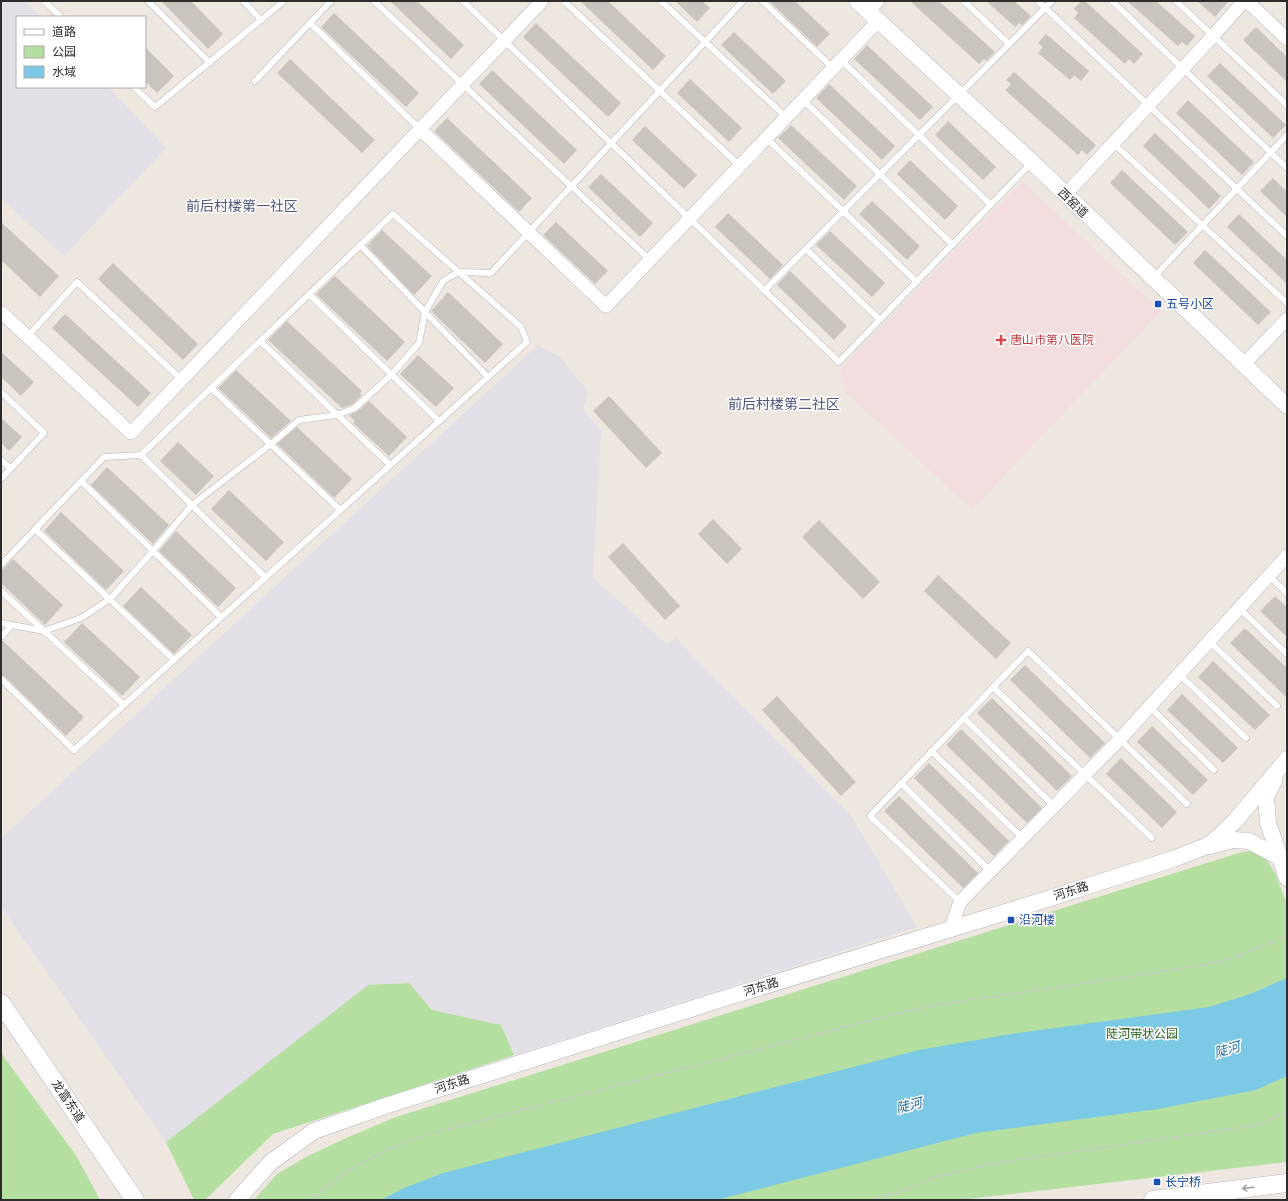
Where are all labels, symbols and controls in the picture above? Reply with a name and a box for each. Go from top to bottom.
legend [16,16,146,88]
text: 道路 [52,24,76,39]
text: 公园 [52,44,76,59]
text: 水域 [52,64,76,79]
street label: 西窑道 [1055,185,1092,221]
district label: 前后村楼第一社区 [186,197,298,215]
place label: 五号小区 [1166,296,1214,311]
marker: 五号小区 [1153,299,1163,309]
place label: 唐山市第八医院 [1010,332,1094,347]
marker: 唐山市第八医院 [995,334,1007,346]
district label: 前后村楼第二社区 [728,395,840,413]
street label: 河东路 [1051,878,1090,903]
place label: 沿河楼 [1019,912,1055,927]
marker: 沿河楼 [1006,915,1016,925]
street label: 河东路 [741,974,780,999]
park label: 陡河带状公园 [1106,1026,1178,1041]
water label: 陡河 [1212,1037,1245,1061]
street label: 河东路 [432,1071,471,1096]
street label: 龙富东道 [49,1077,88,1125]
water label: 陡河 [894,1093,927,1117]
place label: 长宁桥 [1165,1174,1201,1189]
marker: 长宁桥 [1152,1177,1162,1187]
one-way arrow [1242,1184,1255,1192]

